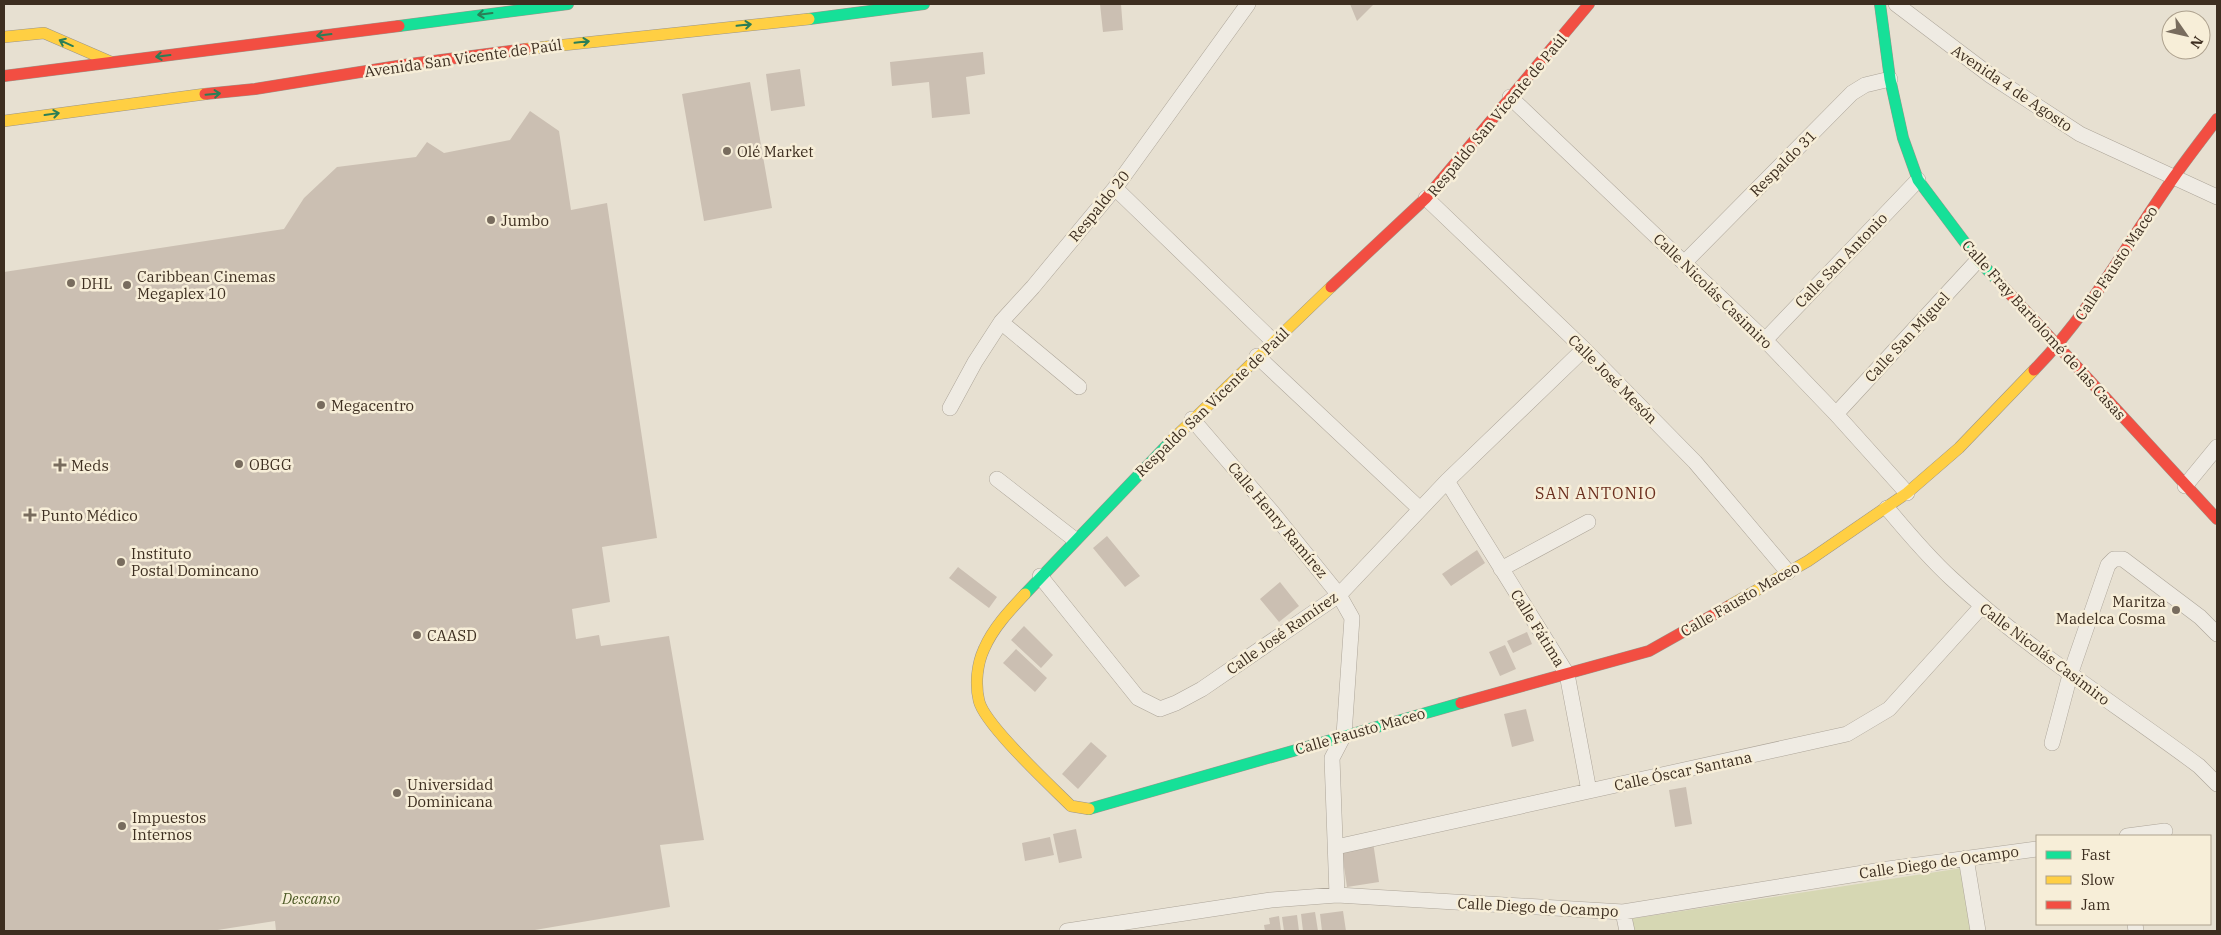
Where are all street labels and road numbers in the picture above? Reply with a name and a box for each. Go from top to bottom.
street label: Respaldo San Vicente de Paúl [1423,30,1571,200]
street label: Avenida San Vicente de Paúl [363,35,563,81]
street label: Avenida 4 de Agosto [1948,40,2076,136]
street label: Respaldo 31 [1746,126,1820,200]
street label: Respaldo 20 [1064,166,1134,246]
street label: Calle Fausto Maceo [2071,202,2161,324]
street label: Calle San Antonio [1791,209,1891,311]
street label: Calle Nicolás Casimiro [1650,229,1776,353]
street label: Calle Fray Bartolomé de las Casas [1958,236,2130,424]
street label: Calle San Miguel [1860,288,1954,386]
street label: Respaldo San Vicente de Paúl [1131,323,1293,481]
street label: Calle José Mesón [1564,330,1662,428]
street label: Calle Henry Ramírez [1224,458,1332,582]
street label: Calle Fausto Maceo [1677,557,1803,641]
street label: Calle Fátima [1507,586,1569,670]
street label: Calle José Ramírez [1223,587,1341,679]
street label: Calle Nicolás Casimiro [1976,599,2114,709]
street label: Calle Fausto Maceo [1293,703,1427,759]
street label: Calle Óscar Santana [1612,747,1754,795]
street label: Calle Diego de Ocampo [1858,841,2020,883]
street label: Calle Diego de Ocampo [1457,893,1619,921]

